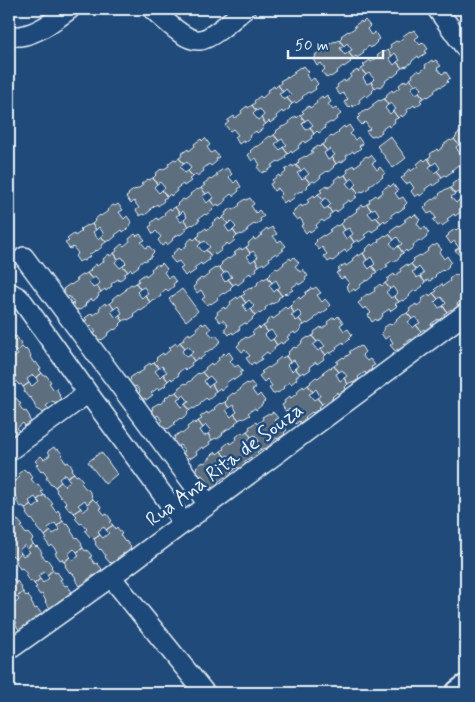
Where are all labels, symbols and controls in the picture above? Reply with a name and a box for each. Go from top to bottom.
scale bar [288,28,382,60]
text: 50 m [295,36,329,56]
street label: Rua Ana Rita de Souza [140,397,309,533]

